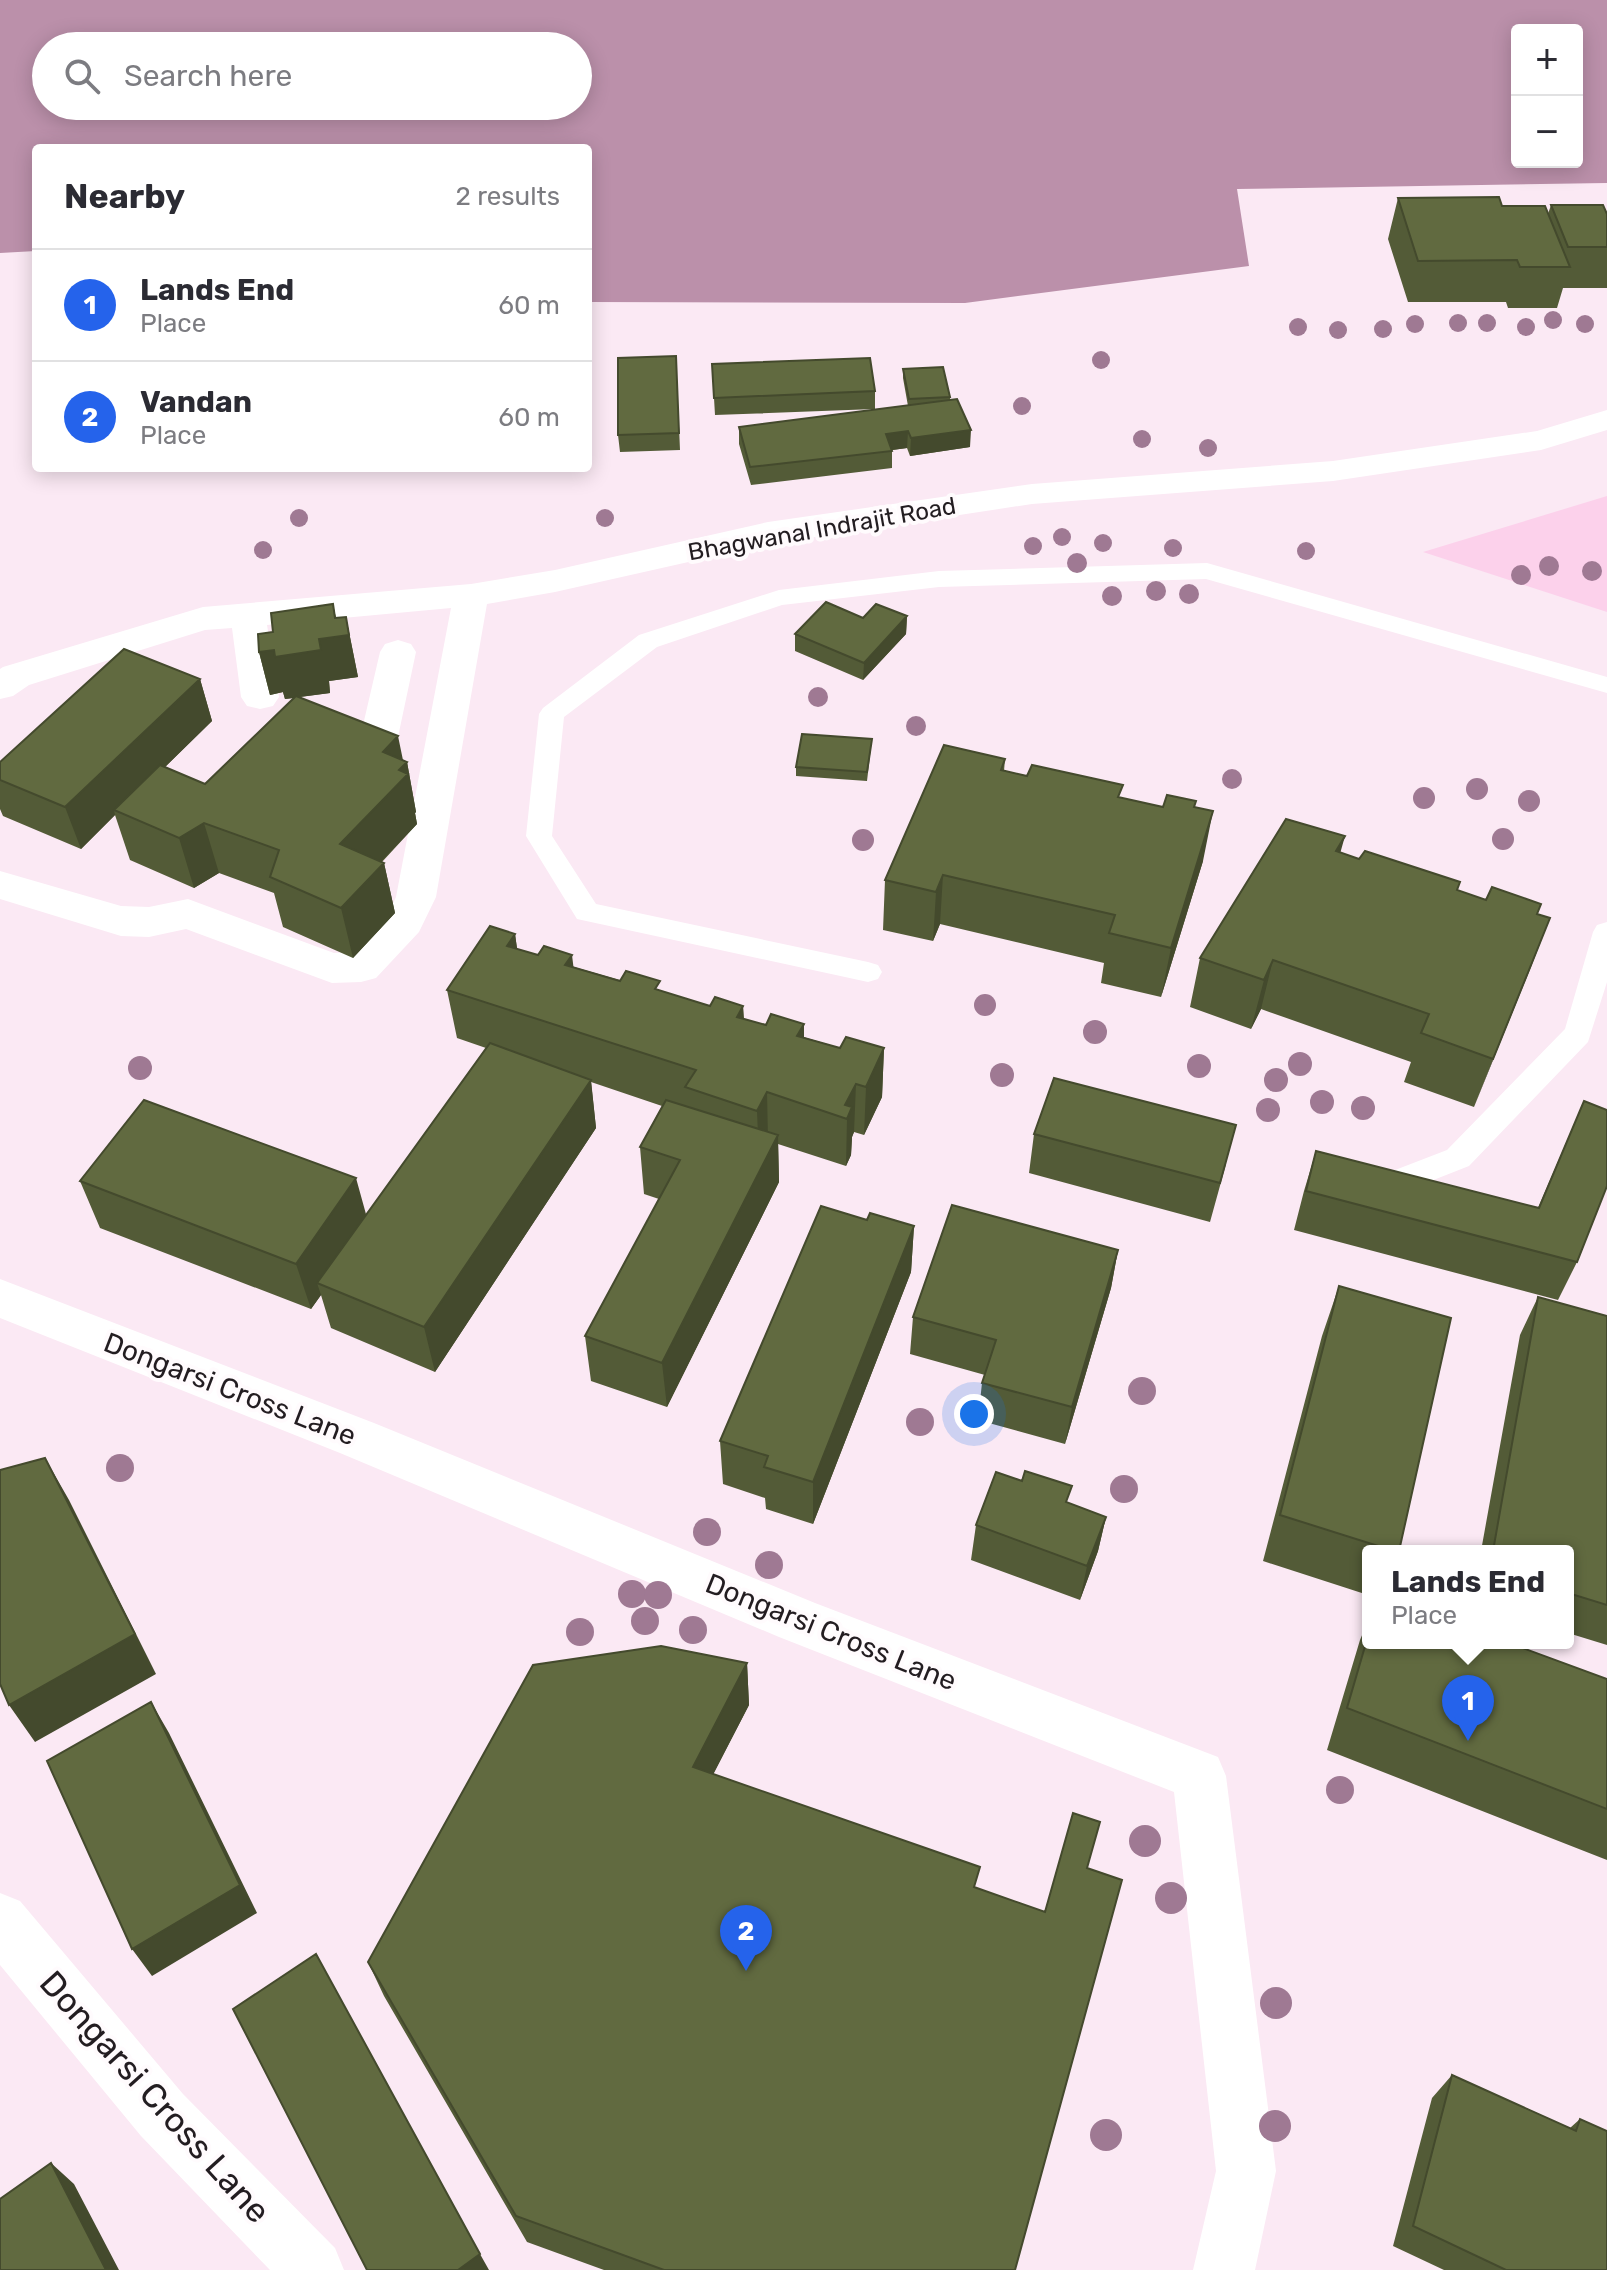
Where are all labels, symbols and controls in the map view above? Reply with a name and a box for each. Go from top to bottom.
map controls [1511,24,1583,168]
button: + [1511,24,1583,96]
search box [32,32,592,120]
icon: search [60,54,104,98]
text: Search here [124,58,292,94]
button: − [1511,96,1583,168]
text: Nearby [64,176,185,217]
text: 2 results [456,181,560,212]
text: Lands End [140,272,294,308]
text: 1 [84,290,96,321]
text: 60 m [498,290,560,321]
text: Place [140,308,206,339]
text: Vandan [140,384,252,420]
text: 2 [82,402,98,433]
text: 60 m [498,402,560,433]
text: Place [140,420,206,451]
street label: Bhagwanal Indrajit Road [686,492,958,566]
street label: Dongarsi Cross Lane [99,1326,361,1452]
your location [954,1394,994,1434]
popup [1362,1545,1574,1649]
text: Lands End [1391,1564,1545,1600]
street label: Dongarsi Cross Lane [701,1567,961,1697]
text: Place [1391,1600,1457,1631]
pin: 1 [1442,1675,1494,1741]
pin: 2 [720,1905,772,1971]
street label: Dongarsi Cross Lane [31,1963,279,2231]

